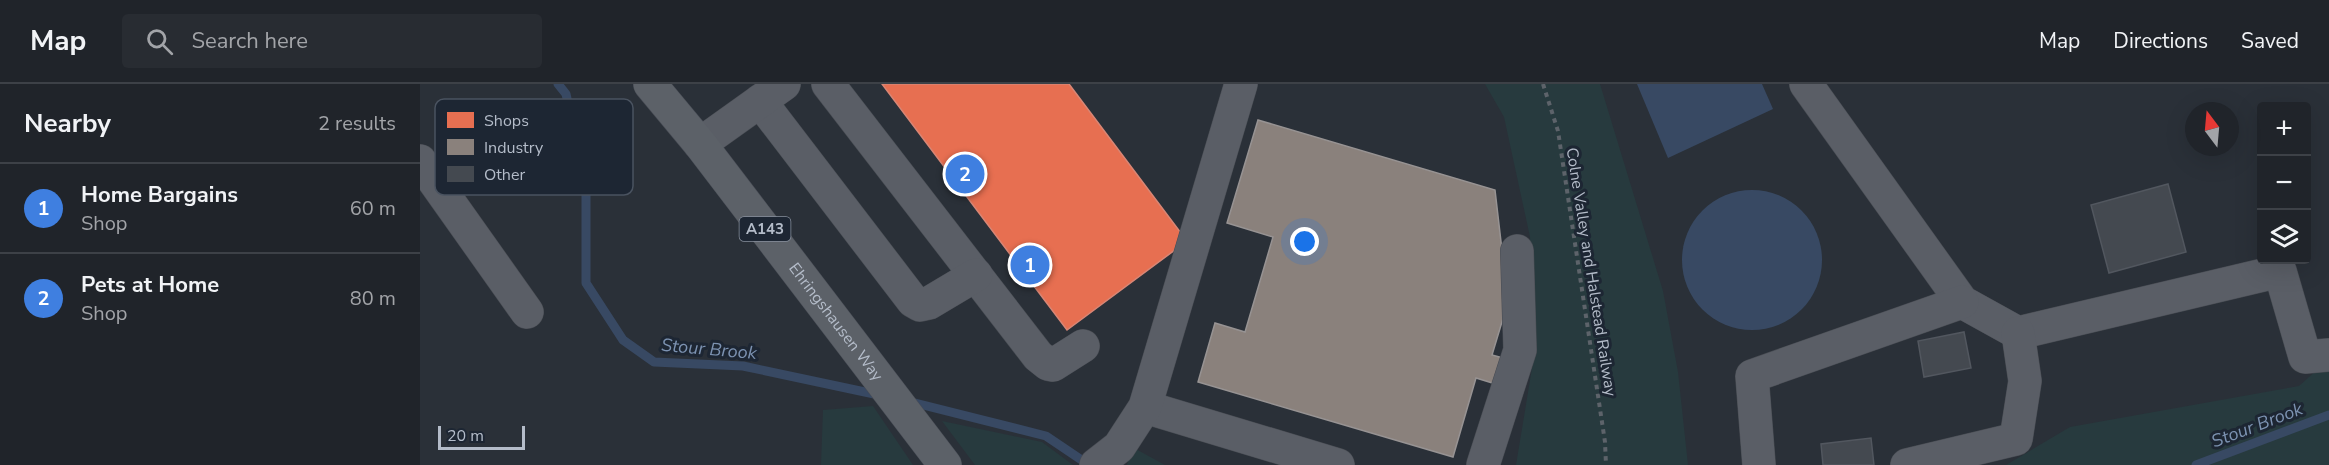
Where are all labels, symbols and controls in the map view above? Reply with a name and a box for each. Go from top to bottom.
search box [122,14,542,68]
text: Map [30,22,86,60]
icon: search [143,25,176,58]
text: Search here [191,26,308,56]
text: Map [2039,27,2080,55]
text: Directions [2113,27,2208,55]
text: Saved [2241,27,2299,55]
legend [435,99,633,195]
north arrow [2185,102,2239,156]
map controls [2257,102,2311,264]
button: + [2257,102,2311,156]
text: Nearby [24,106,111,141]
text: 2 results [318,110,396,137]
text: Shops [484,110,529,132]
text: Industry [484,137,544,159]
street label: Colne Valley and Halstead Railway [1560,146,1622,399]
pin: 2 [946,152,984,196]
button: − [2257,156,2311,210]
text: Other [484,164,525,186]
text: Home Bargains [81,180,238,210]
text: 1 [38,195,50,222]
text: 60 m [350,195,396,222]
text: Shop [81,210,127,237]
button: layers [2257,210,2311,264]
road number: A143 [740,217,790,241]
your location [1290,227,1319,256]
pin: 1 [1010,242,1050,288]
street label: Ehringshausen Way [784,258,889,386]
text: Pets at Home [81,270,219,300]
text: 2 [38,285,50,312]
text: 80 m [350,285,396,312]
text: Shop [81,300,127,327]
water label: Stour Brook [660,333,759,365]
water label: Stour Brook [2208,396,2307,453]
scale bar [438,423,525,450]
text: 20 m [447,425,484,447]

